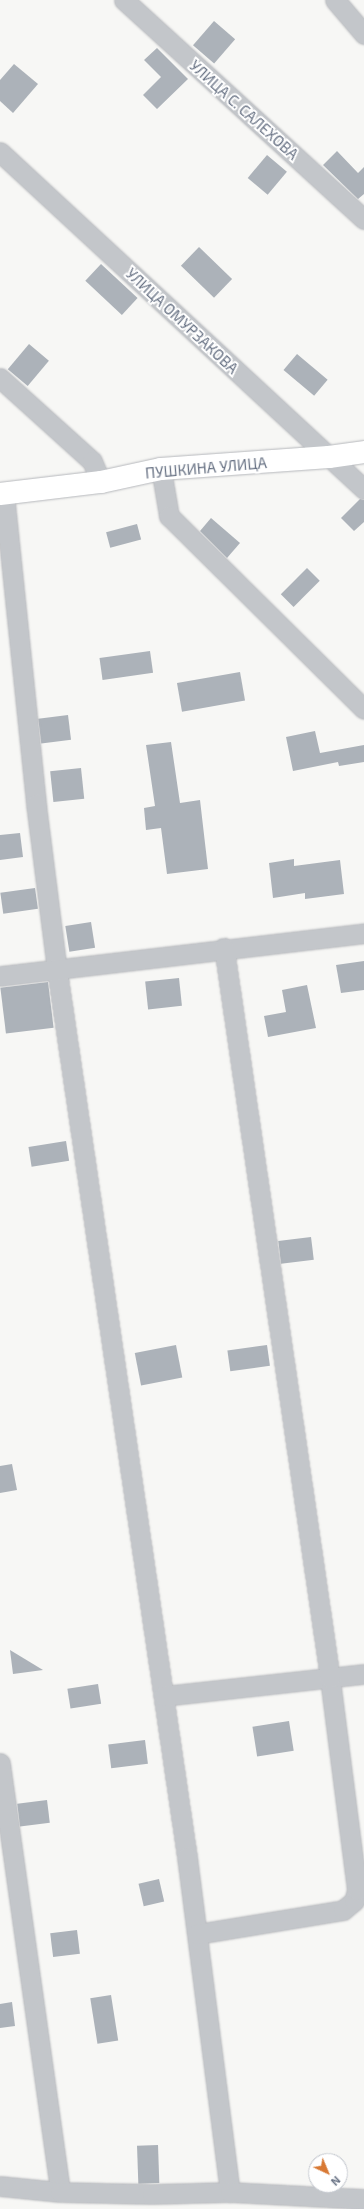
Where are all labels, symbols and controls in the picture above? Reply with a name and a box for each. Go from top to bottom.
street label: УЛИЦА С. САЛЕХОВА [186,56,302,164]
street label: УЛИЦА ОМУРЗАКОВА [122,264,242,378]
street label: ПУШКИНА УЛИЦА [144,454,268,482]
north arrow [308,2153,348,2193]
text: N [329,2174,343,2189]

